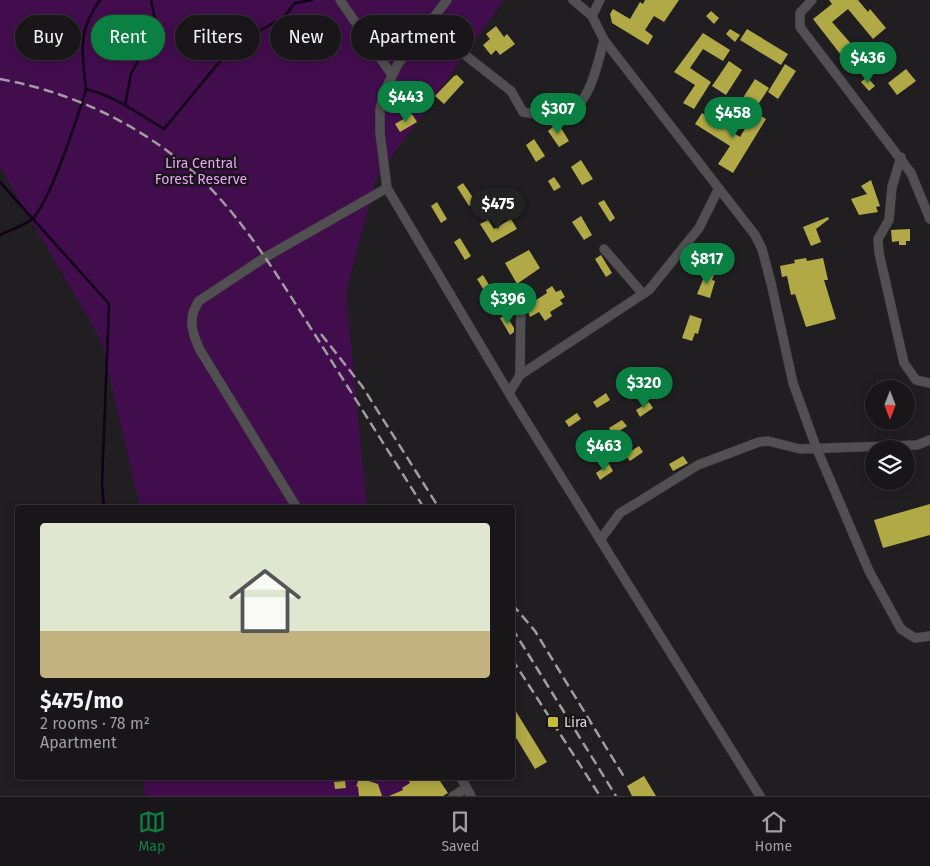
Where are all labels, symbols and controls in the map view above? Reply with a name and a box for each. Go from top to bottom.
chip: Buy [15,15,81,60]
chip: Rent [91,15,165,60]
chip: Filters [175,15,260,60]
chip: New [270,15,341,60]
chip: Apartment [351,15,474,60]
pin: $436 [838,42,898,84]
text: $436 [851,48,885,67]
pin: $443 [376,80,436,123]
text: $443 [389,87,423,106]
pin: $307 [528,92,588,135]
pin: $458 [703,96,763,139]
text: $307 [541,99,575,118]
text: $458 [715,103,751,122]
park label: Lira Central Forest Reserve [155,155,247,188]
pin: $475 [468,188,528,230]
text: $475 [481,194,515,213]
pin: $817 [677,242,737,285]
text: $817 [691,249,723,268]
pin: $396 [478,282,538,325]
text: $396 [491,289,525,308]
pin: $320 [614,366,674,409]
text: $320 [627,373,661,392]
north arrow [865,380,915,430]
map controls [865,380,915,490]
pin: $463 [574,430,634,472]
text: $463 [586,436,622,455]
button: layers [865,440,915,490]
icon: home [220,556,310,646]
text: $475/mo [40,688,124,714]
text: 2 rooms · 78 m² [40,714,150,733]
place label: Lira [564,714,587,731]
marker: Lira [546,715,560,729]
text: Apartment [40,733,117,752]
tab: Map [138,808,166,855]
tab: Saved [441,808,479,855]
tab: Home [755,808,792,855]

